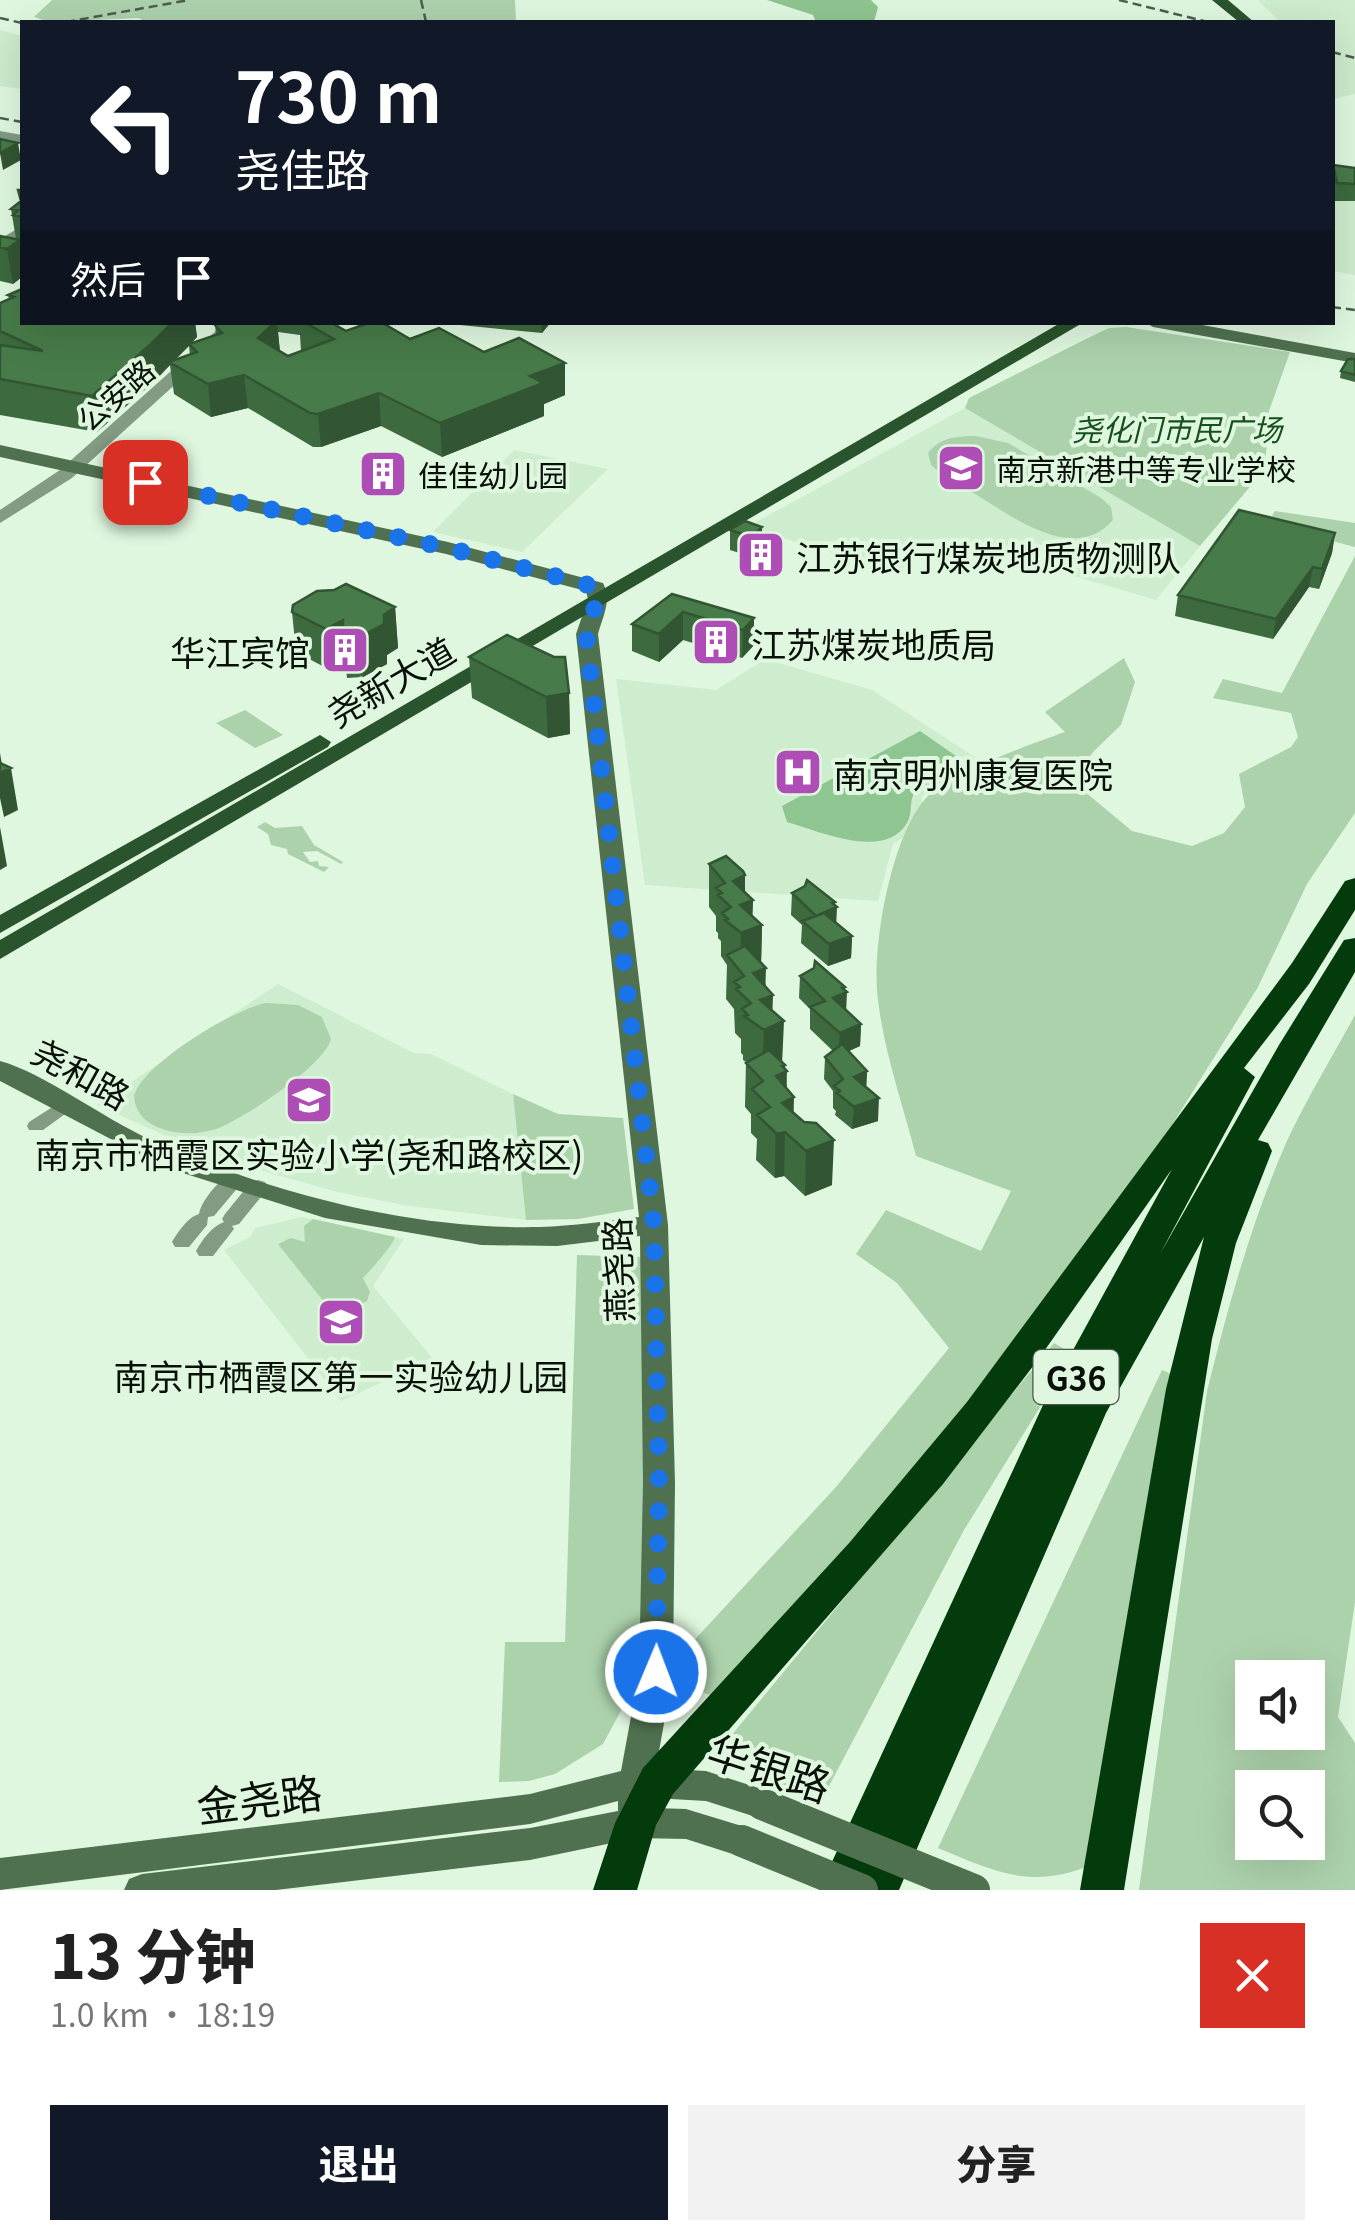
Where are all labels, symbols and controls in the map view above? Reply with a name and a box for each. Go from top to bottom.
text: 730 m [235,42,442,143]
icon: left [70,60,200,190]
text: 尧佳路 [235,135,370,200]
text: 然后 [70,250,146,305]
icon: arrive [166,250,221,305]
street label: 公安路 [67,348,163,440]
park label: 尧化门市民广场 [1072,406,1285,450]
pin [103,440,188,525]
school or university icon: 南京新港中等专业学校 [935,442,987,494]
place label: 南京新港中等专业学校 [996,446,1296,490]
building icon: 佳佳幼儿园 [357,448,409,500]
place label: 佳佳幼儿园 [418,452,568,496]
icon: arrive [118,455,173,510]
building icon: 江苏银行煤炭地质物测队 [735,529,787,581]
place label: 江苏银行煤炭地质物测队 [796,530,1181,581]
building icon: 江苏煤炭地质局 [690,616,742,668]
place label: 江苏煤炭地质局 [751,617,996,668]
street label: 尧新大道 [317,623,463,737]
building icon: 华江宾馆 [319,624,371,676]
place label: 华江宾馆 [170,625,310,676]
hospital icon: 南京明州康复医院 [772,746,824,798]
place label: 南京明州康复医院 [833,747,1113,798]
street label: 尧和路 [24,1024,140,1120]
school or university icon: 南京市栖霞区实验小学(尧和路校区) [283,1074,335,1126]
place label: 南京市栖霞区实验小学(尧和路校区) [35,1127,583,1178]
street label: 燕尧路 [589,1217,643,1323]
school or university icon: 南京市栖霞区第一实验幼儿园 [315,1296,367,1348]
place label: 南京市栖霞区第一实验幼儿园 [113,1349,569,1400]
road number: G36 [1034,1350,1118,1404]
position arrow [604,1620,708,1724]
map controls [1235,1660,1325,1860]
button: sound [1235,1660,1325,1750]
street label: 华银路 [701,1718,839,1814]
street label: 金尧路 [193,1759,325,1835]
button: search [1235,1770,1325,1860]
text: 13 分钟 [50,1909,256,1996]
button: close [1200,1923,1305,2028]
text: 1.0 km · 18:19 [50,1990,275,2036]
button: 退出 [50,2105,668,2220]
button: 分享 [688,2105,1305,2220]

